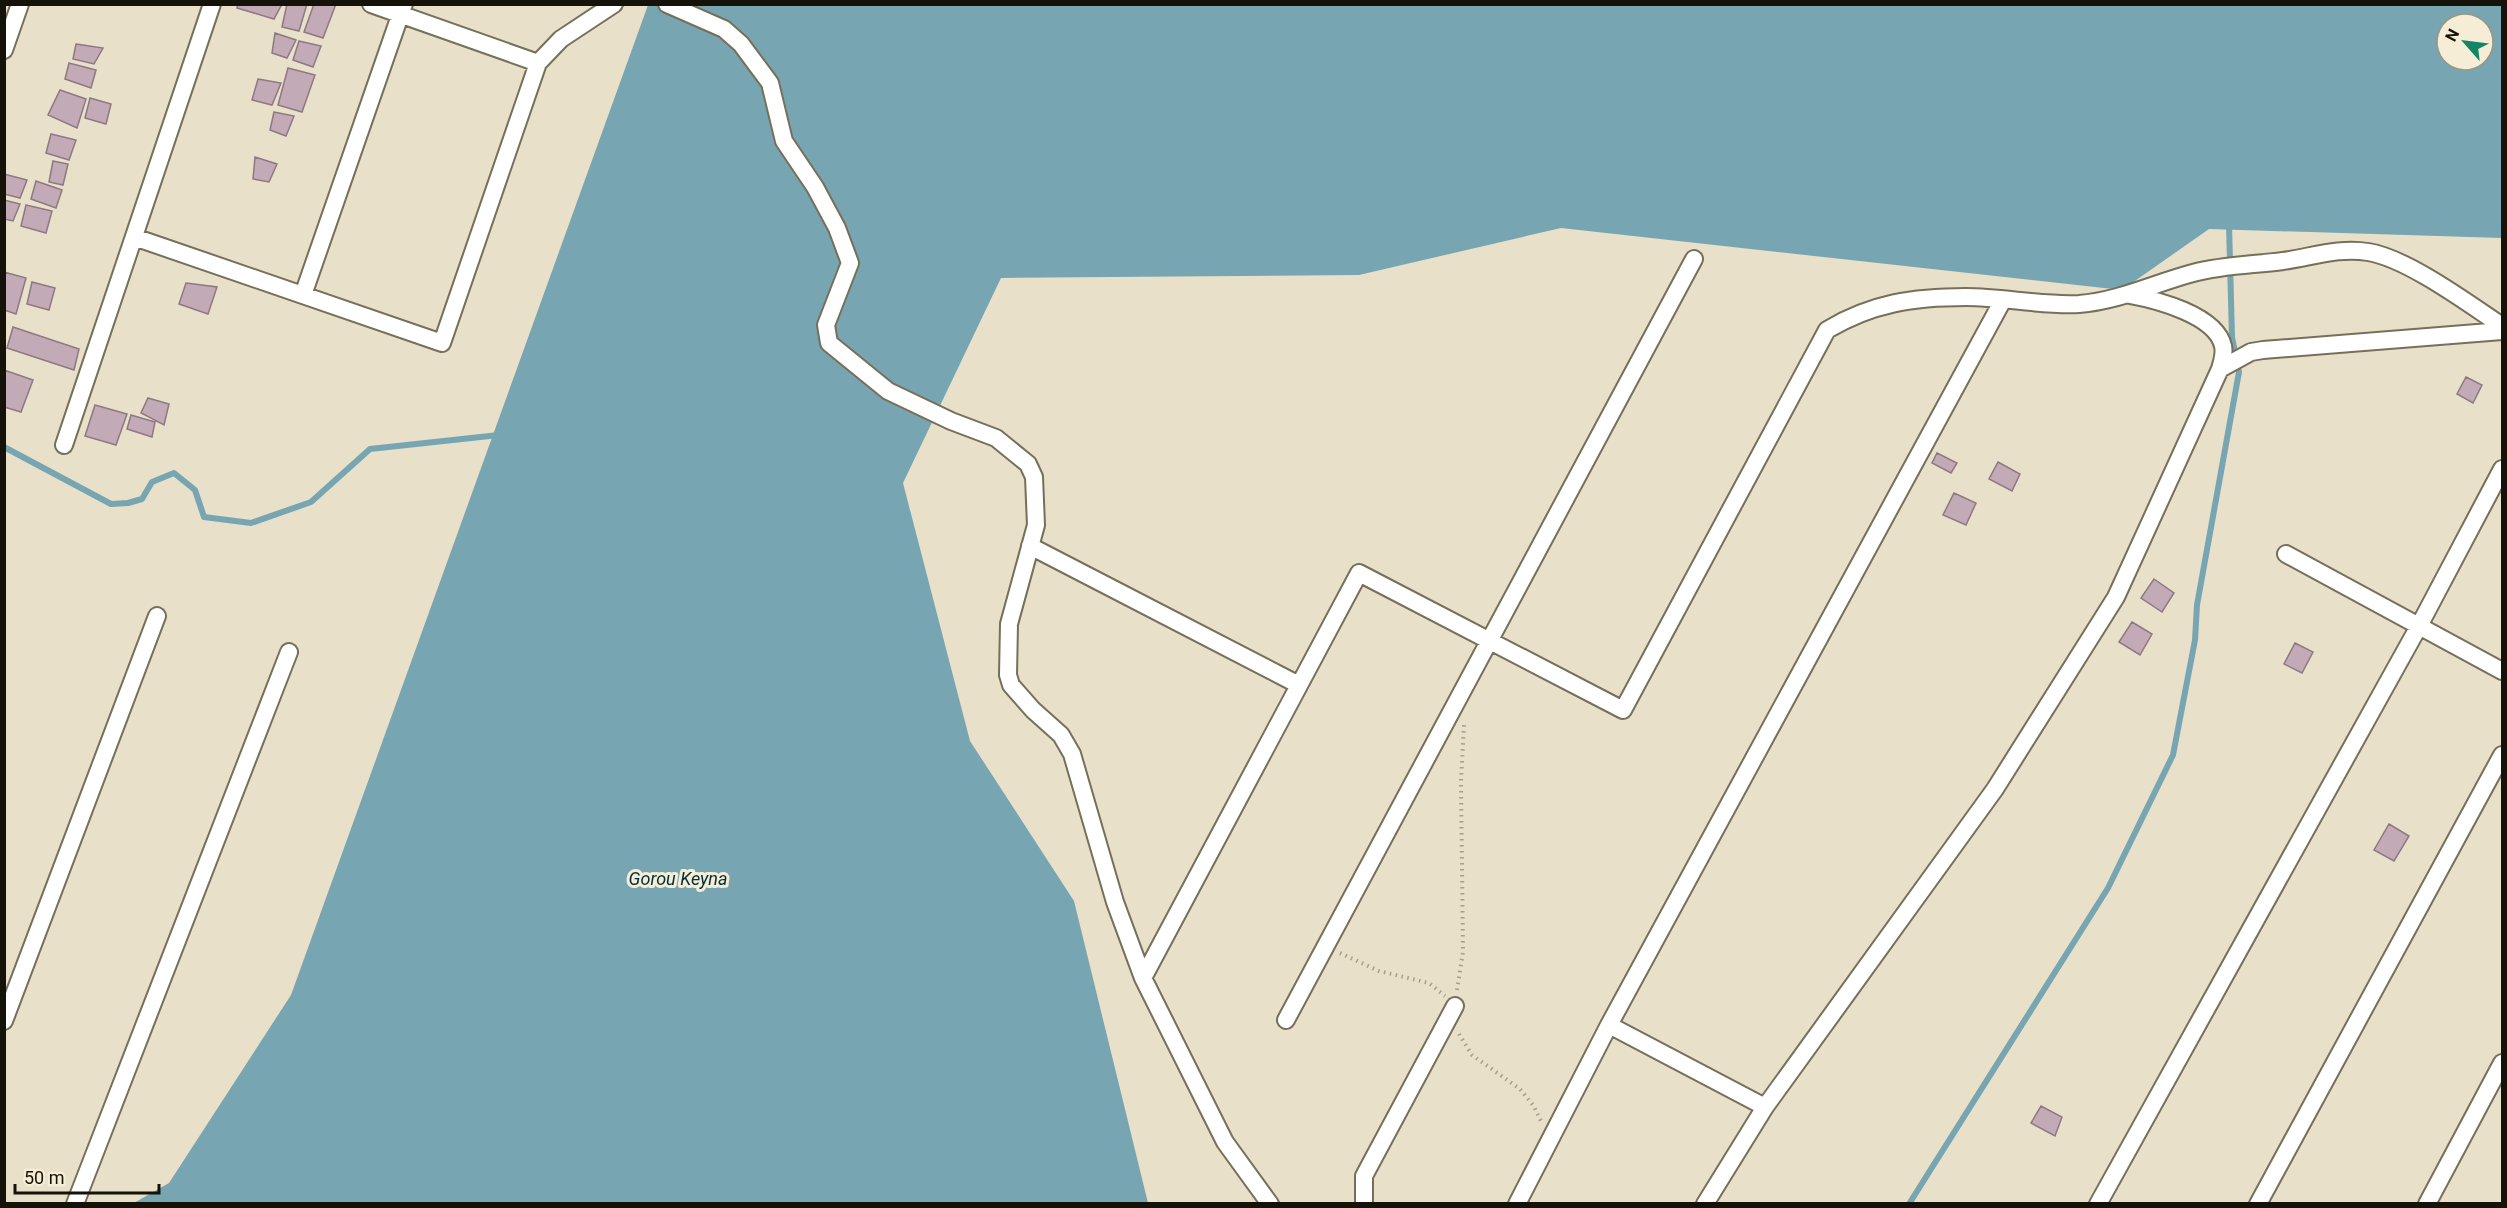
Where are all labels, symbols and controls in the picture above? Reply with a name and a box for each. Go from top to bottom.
north arrow [2435,12,2495,72]
text: N [2441,26,2463,45]
water label: Gorou Keyna [629,868,727,889]
scale bar [15,1157,159,1195]
text: 50 m [24,1167,64,1188]

